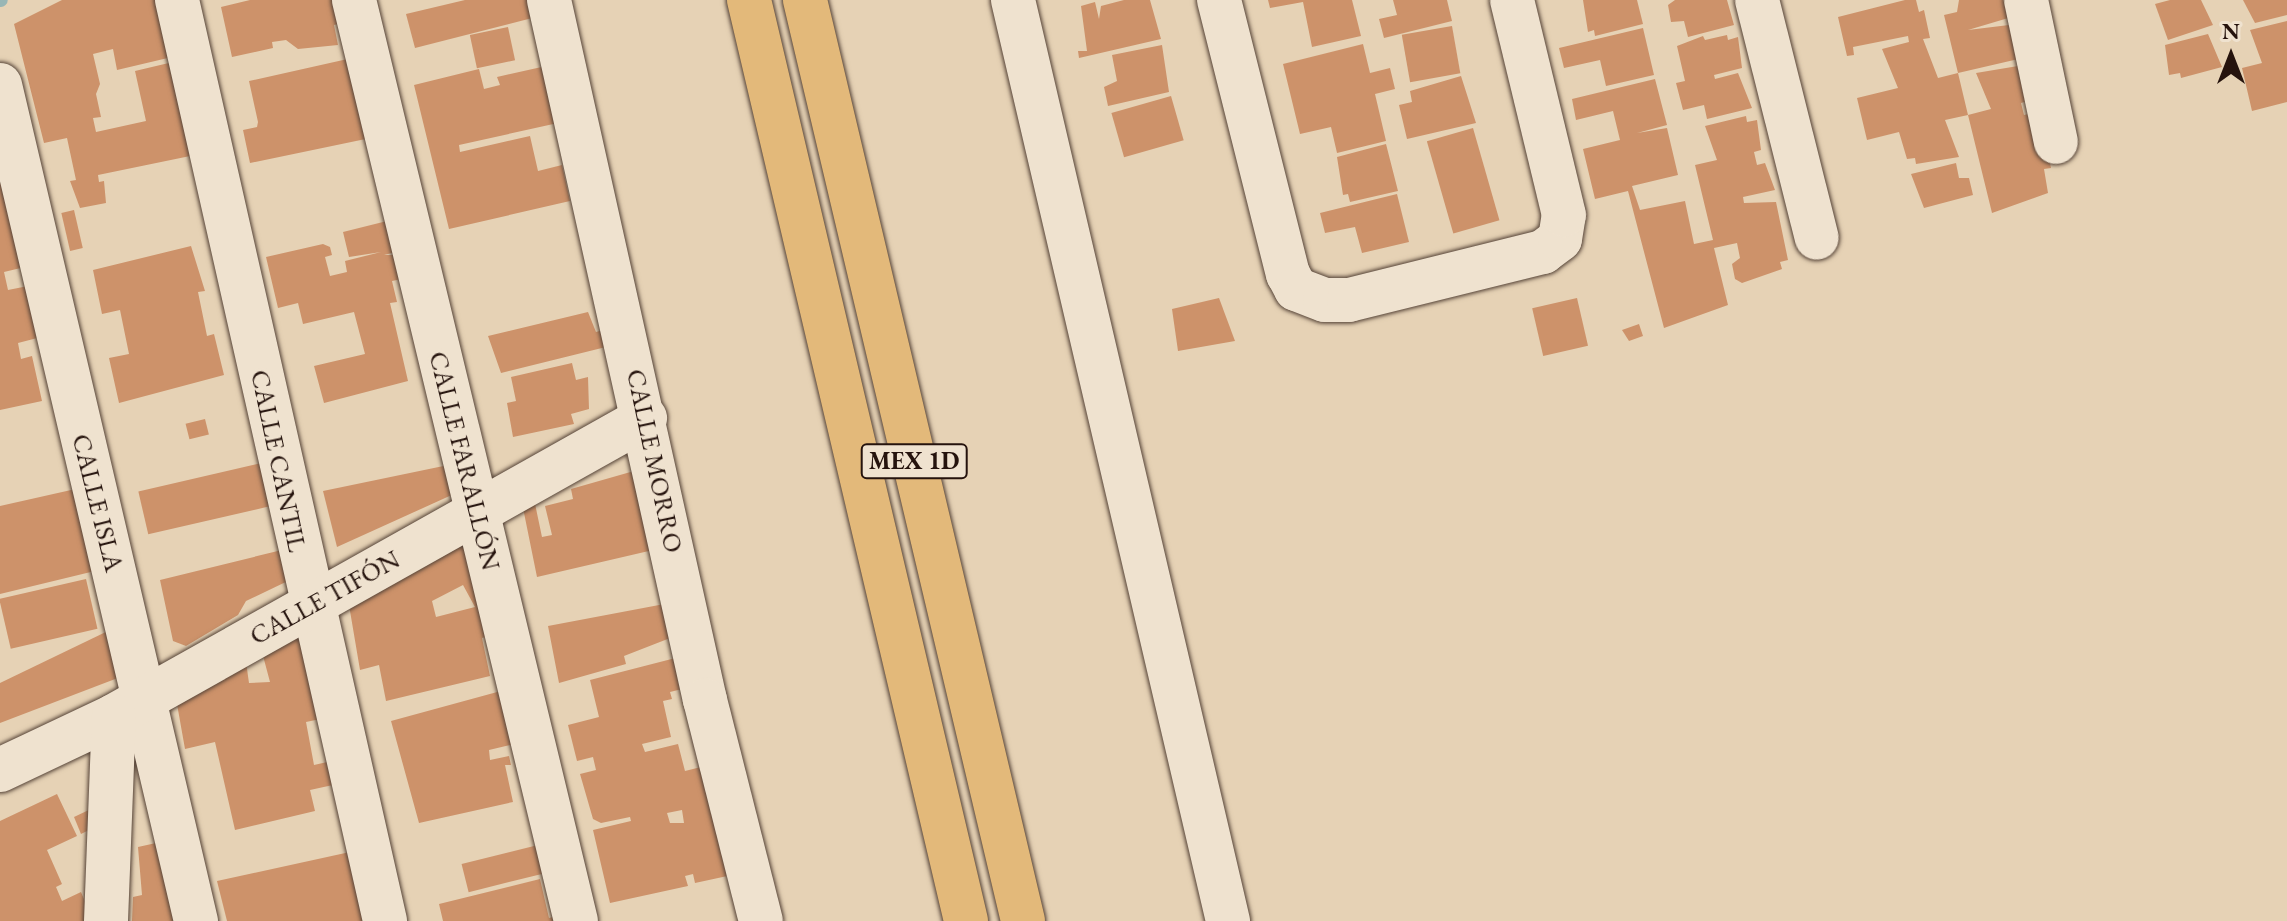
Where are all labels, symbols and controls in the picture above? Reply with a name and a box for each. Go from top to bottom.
north arrow [2191,16,2271,96]
text: N [2222,17,2240,46]
street label: CALLE FARALLÓN [422,348,506,574]
street label: CALLE MORRO [619,366,689,556]
street label: CALLE CANTIL [243,367,313,555]
street label: CALLE ISLA [65,431,129,575]
road number: MEX 1D [860,441,968,481]
street label: CALLE TIFÓN [245,544,405,652]

